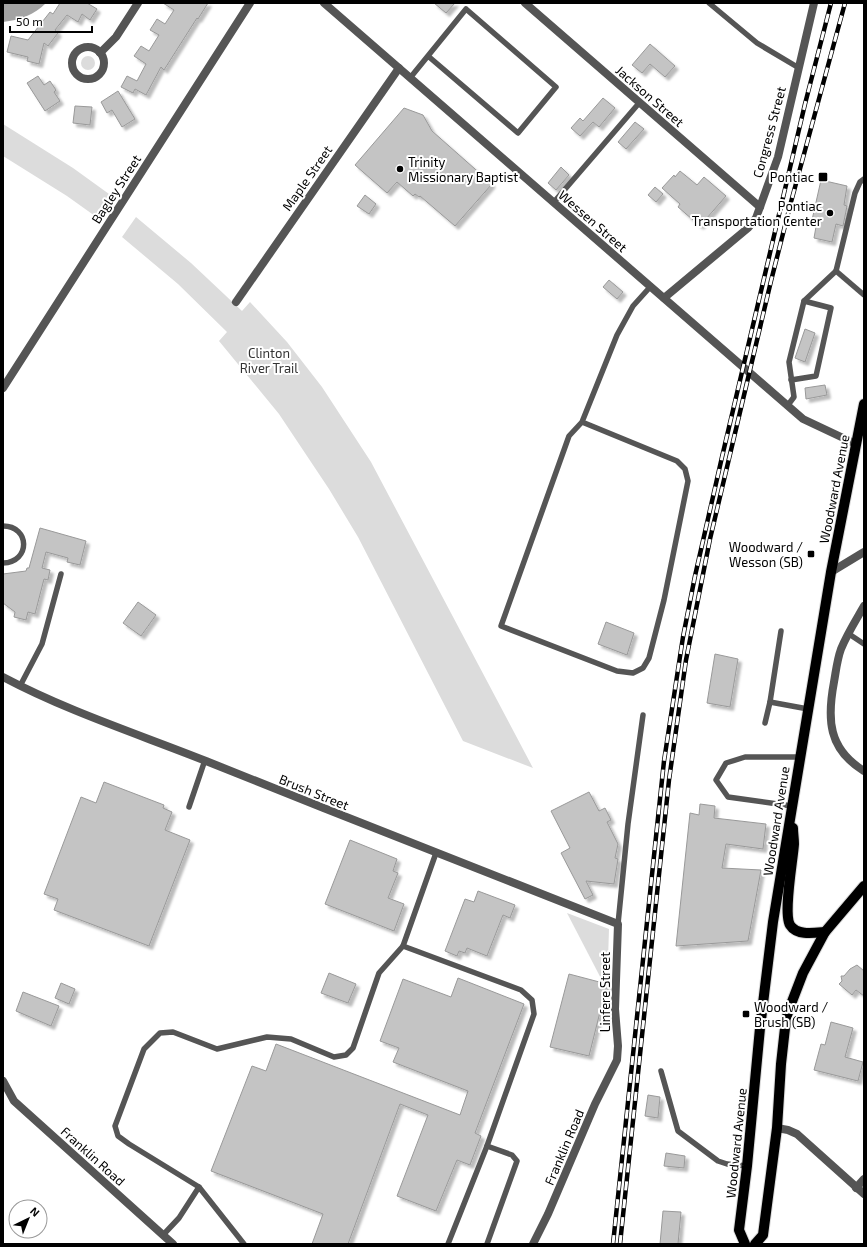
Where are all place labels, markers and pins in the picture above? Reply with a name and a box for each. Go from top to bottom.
place label: Trinity Missionary Baptist [408,154,518,185]
marker: Trinity Missionary Baptist [395,164,405,174]
place label: Pontiac [770,169,814,185]
marker: Pontiac [817,171,829,183]
place label: Pontiac Transportation Center [692,198,822,229]
marker: Pontiac Transportation Center [825,208,835,218]
place label: Woodward / Wesson (SB) [729,539,803,570]
marker: Woodward / Wesson (SB) [806,549,816,559]
place label: Woodward / Brush (SB) [754,999,829,1030]
marker: Woodward / Brush (SB) [741,1009,751,1019]

